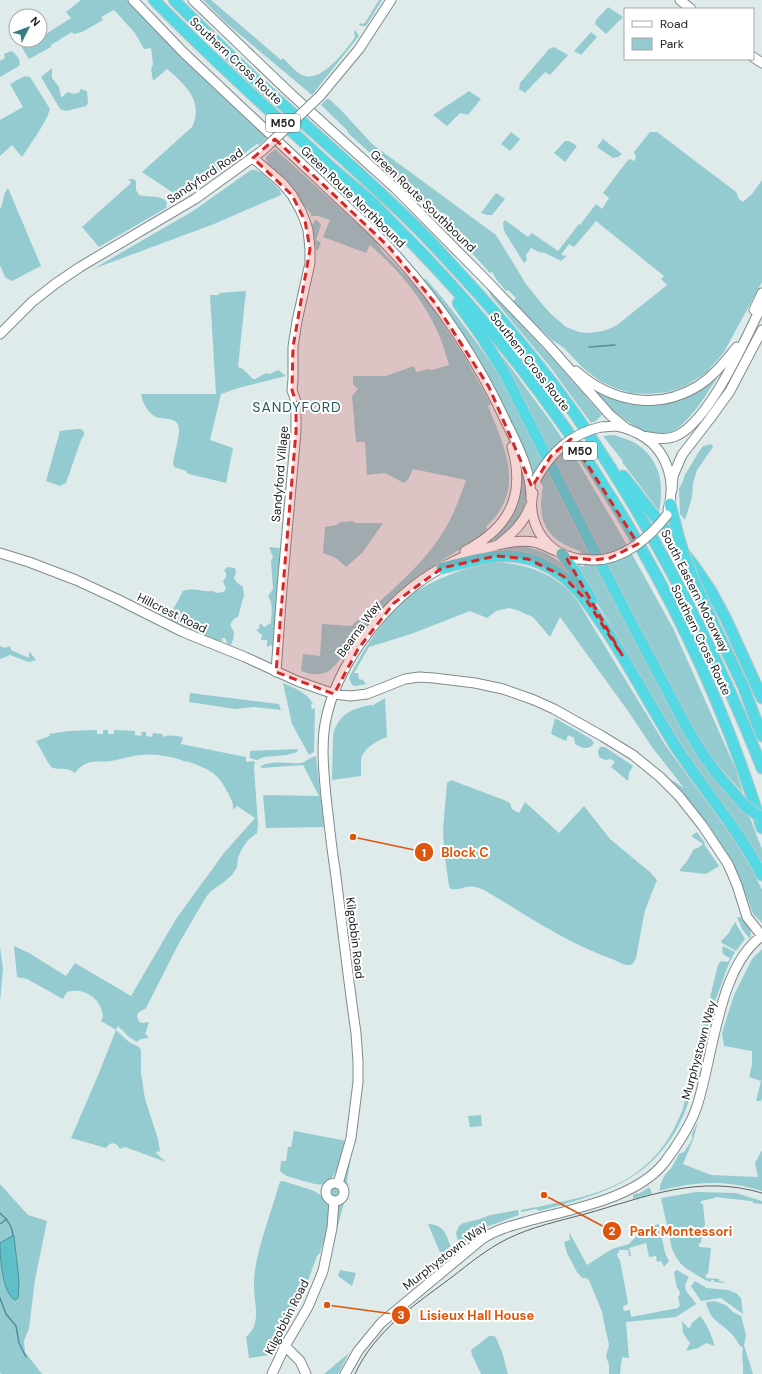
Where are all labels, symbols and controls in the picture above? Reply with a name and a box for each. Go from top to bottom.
north arrow [8,8,48,48]
legend [624,8,754,60]
text: N [28,14,43,29]
street label: Southern Cross Route [186,14,286,108]
text: Road [660,16,688,32]
text: Park [660,36,684,52]
road number: M50 [266,114,300,132]
street label: Green Route Northbound [297,143,409,251]
street label: Sandyford Road [164,145,246,207]
street label: Green Route Southbound [367,146,479,256]
street label: Southern Cross Route [486,309,574,415]
district label: SANDYFORD [252,398,342,416]
street label: Sandyford Village [268,425,292,523]
road number: M50 [563,442,597,460]
street label: South Eastern Motorway [657,527,733,655]
street label: Southern Cross Route [667,582,735,698]
street label: Hillcrest Road [134,589,210,637]
street label: Bearna Way [333,597,385,660]
callout: Block C [414,840,497,865]
text: Block C [441,844,489,861]
text: 1 [422,845,426,861]
street label: Kilgobbin Road [342,896,368,980]
street label: Murphystown Way [678,998,720,1102]
street label: Murphystown Way [400,1218,491,1294]
callout: Park Montessori [602,1219,741,1244]
text: 2 [609,1223,616,1239]
text: Park Montessori [630,1223,732,1240]
street label: Kilgobbin Road [261,1277,313,1357]
callout: Lisieux Hall House [391,1303,542,1328]
text: 3 [397,1307,405,1323]
text: Lisieux Hall House [420,1307,534,1324]

